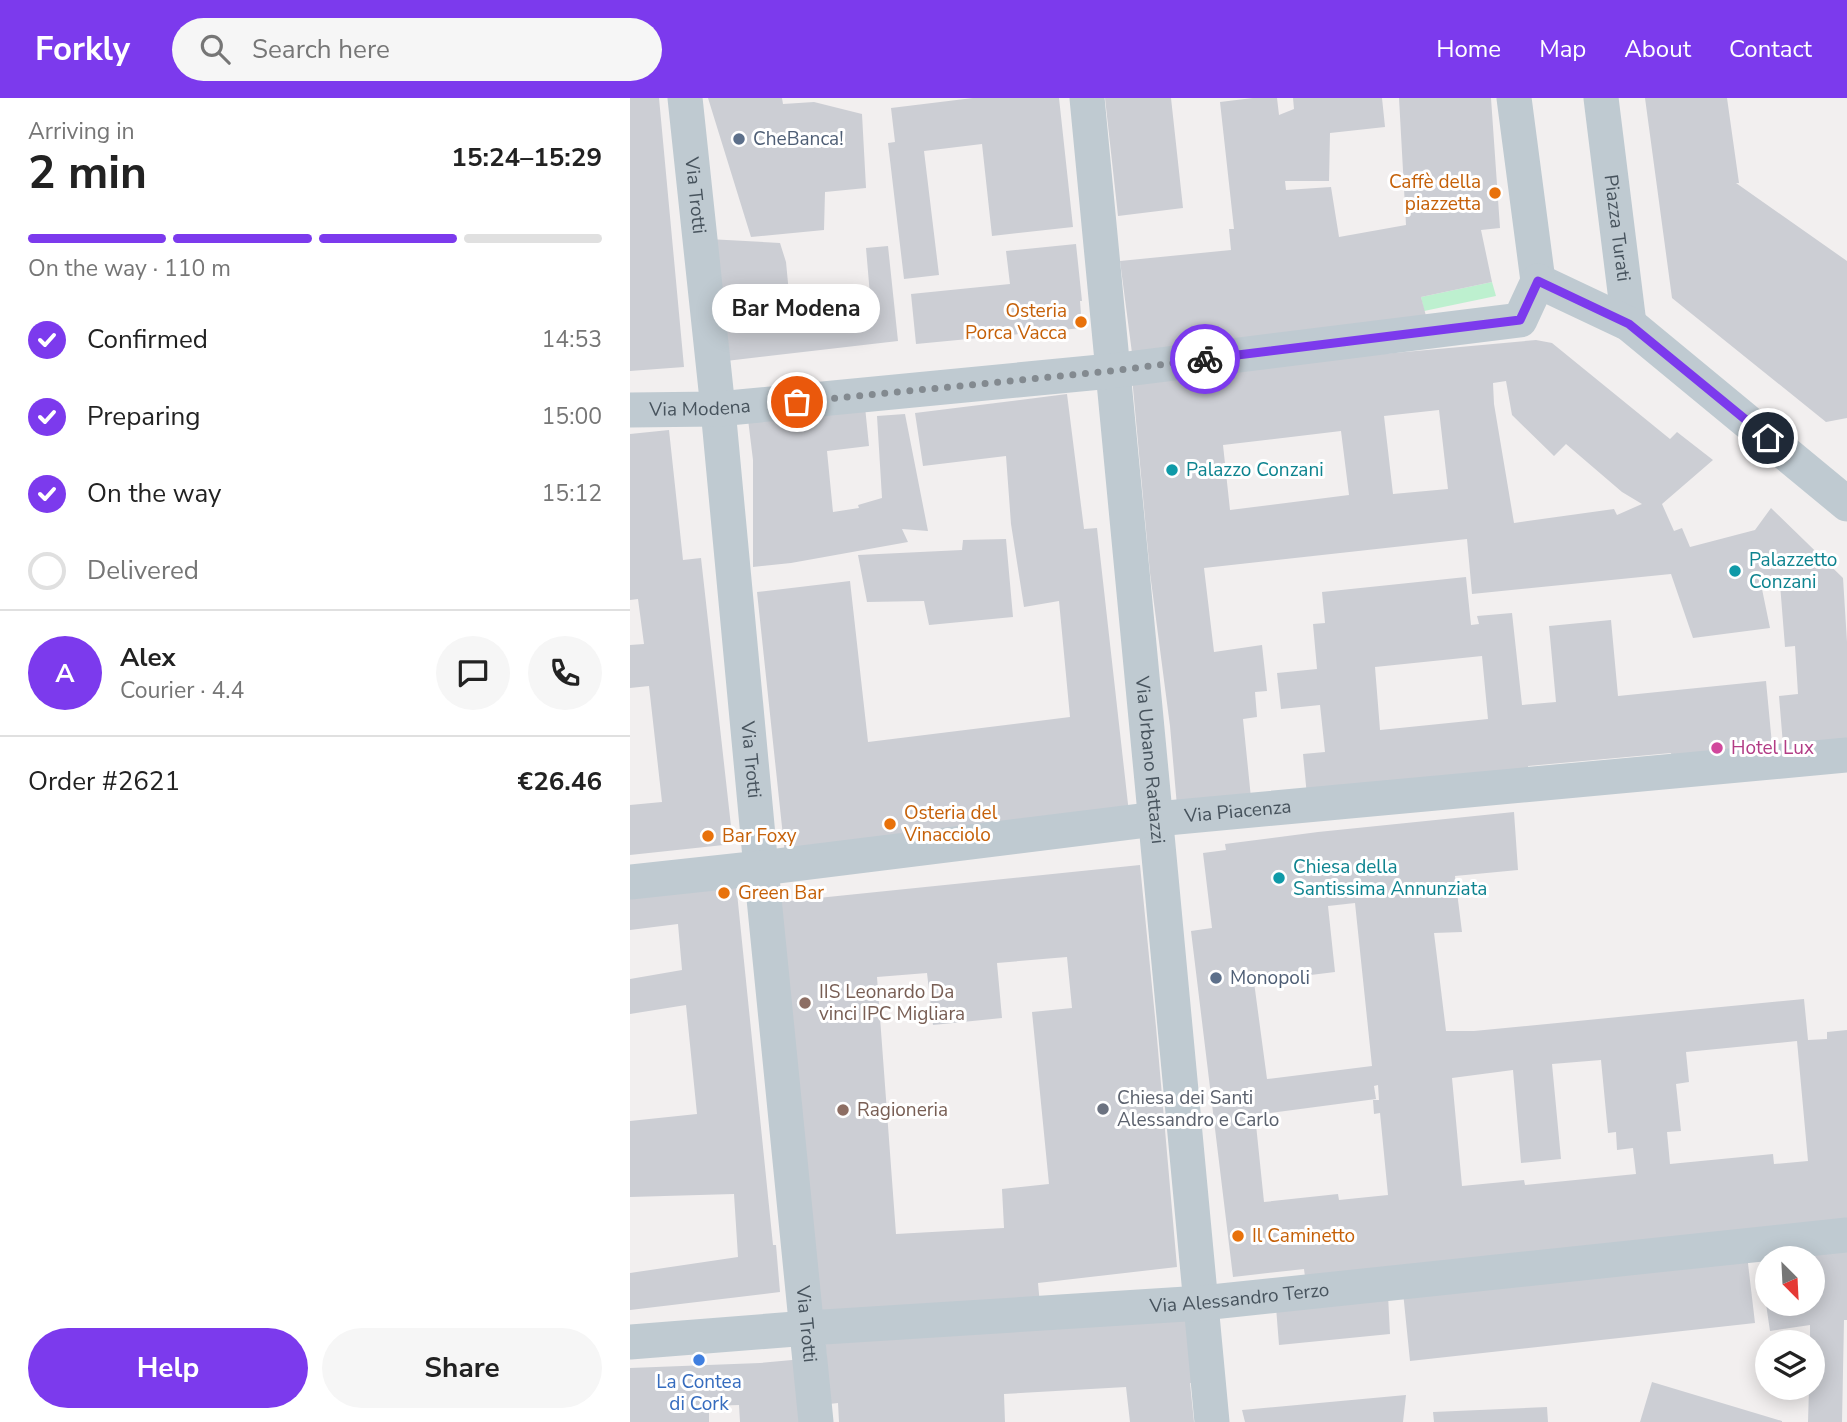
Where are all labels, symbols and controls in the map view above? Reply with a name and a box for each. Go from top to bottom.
search box [172,18,662,81]
text: Forkly [35,27,130,72]
icon: search [196,30,234,68]
text: Search here [252,32,390,67]
text: Home [1436,33,1501,65]
text: Map [1539,33,1586,65]
text: About [1624,33,1691,65]
text: Contact [1729,33,1812,65]
text: Arriving in [28,116,135,147]
place label: CheBanca! [753,126,844,152]
marker: CheBanca! [731,131,747,147]
text: 15:24–15:29 [451,140,602,175]
text: 2 min [28,141,147,204]
street label: Via Trotti [678,155,712,235]
place label: Caffè della piazzetta [1389,169,1481,217]
street label: Piazza Turati [1598,173,1637,283]
marker: Caffè della piazzetta [1487,185,1503,201]
text: On the way · 110 m [28,253,231,284]
callout: Bar Modena [713,283,881,332]
text: Bar Modena [731,293,861,324]
place label: Osteria Porca Vacca [965,298,1067,346]
marker: Osteria Porca Vacca [1073,314,1089,330]
icon: check [28,321,66,359]
text: Confirmed [87,322,208,357]
text: 14:53 [542,324,602,355]
courier [1170,324,1240,394]
icon: bike [1186,340,1224,378]
pin [767,372,827,432]
icon: bag [778,383,816,421]
street label: Via Modena [648,393,752,423]
icon: check [28,398,66,436]
text: Preparing [87,399,200,434]
text: 15:00 [542,401,602,432]
pin [1738,408,1798,468]
icon: home [1749,419,1787,457]
place label: Palazzo Conzani [1186,457,1324,483]
marker: Palazzo Conzani [1164,462,1180,478]
icon: check [28,475,66,513]
text: On the way [87,476,221,511]
text: 15:12 [542,478,602,509]
place label: Palazzetto Conzani [1749,547,1837,595]
text: Delivered [87,553,199,588]
marker: Palazzetto Conzani [1727,563,1743,579]
button: chat [436,636,510,710]
button: phone [528,636,602,710]
text: Alex [120,640,176,675]
text: A [55,656,75,691]
street label: Via Urbano Rattazzi [1129,674,1171,845]
text: Courier · 4.4 [120,675,244,706]
street label: Via Trotti [734,719,767,799]
place label: Hotel Lux [1731,735,1814,761]
marker: Hotel Lux [1709,740,1725,756]
text: Order #2621 [28,764,180,799]
text: €26.46 [518,764,602,799]
street label: Via Piacenza [1182,794,1293,829]
place label: Osteria del Vinacciolo [903,800,998,848]
marker: Osteria del Vinacciolo [882,816,898,832]
place label: Bar Foxy [722,823,797,849]
marker: Bar Foxy [700,828,716,844]
place label: Chiesa della Santissima Annunziata [1293,854,1487,902]
marker: Chiesa della Santissima Annunziata [1271,870,1287,886]
place label: Green Bar [738,880,824,906]
marker: Green Bar [716,885,732,901]
place label: Monopoli [1230,965,1310,991]
marker: Monopoli [1208,970,1224,986]
place label: IIS Leonardo Da vinci IPC Migliara [819,979,965,1027]
marker: IIS Leonardo Da vinci IPC Migliara [797,995,813,1011]
place label: Chiesa dei Santi Alessandro e Carlo [1117,1085,1279,1133]
place label: Ragioneria [857,1097,948,1123]
marker: Chiesa dei Santi Alessandro e Carlo [1095,1101,1111,1117]
marker: Ragioneria [835,1102,851,1118]
place label: Il Caminetto [1252,1223,1355,1249]
marker: Il Caminetto [1230,1228,1246,1244]
north arrow [1755,1246,1825,1316]
map controls [1755,1246,1825,1400]
street label: Via Alessandro Terzo [1148,1277,1331,1319]
street label: Via Trotti [789,1283,823,1364]
button: Help [28,1328,308,1408]
button: Share [322,1328,602,1408]
button: layers [1755,1330,1825,1400]
marker: La Contea di Cork [691,1352,707,1368]
place label: La Contea di Cork [656,1369,742,1417]

